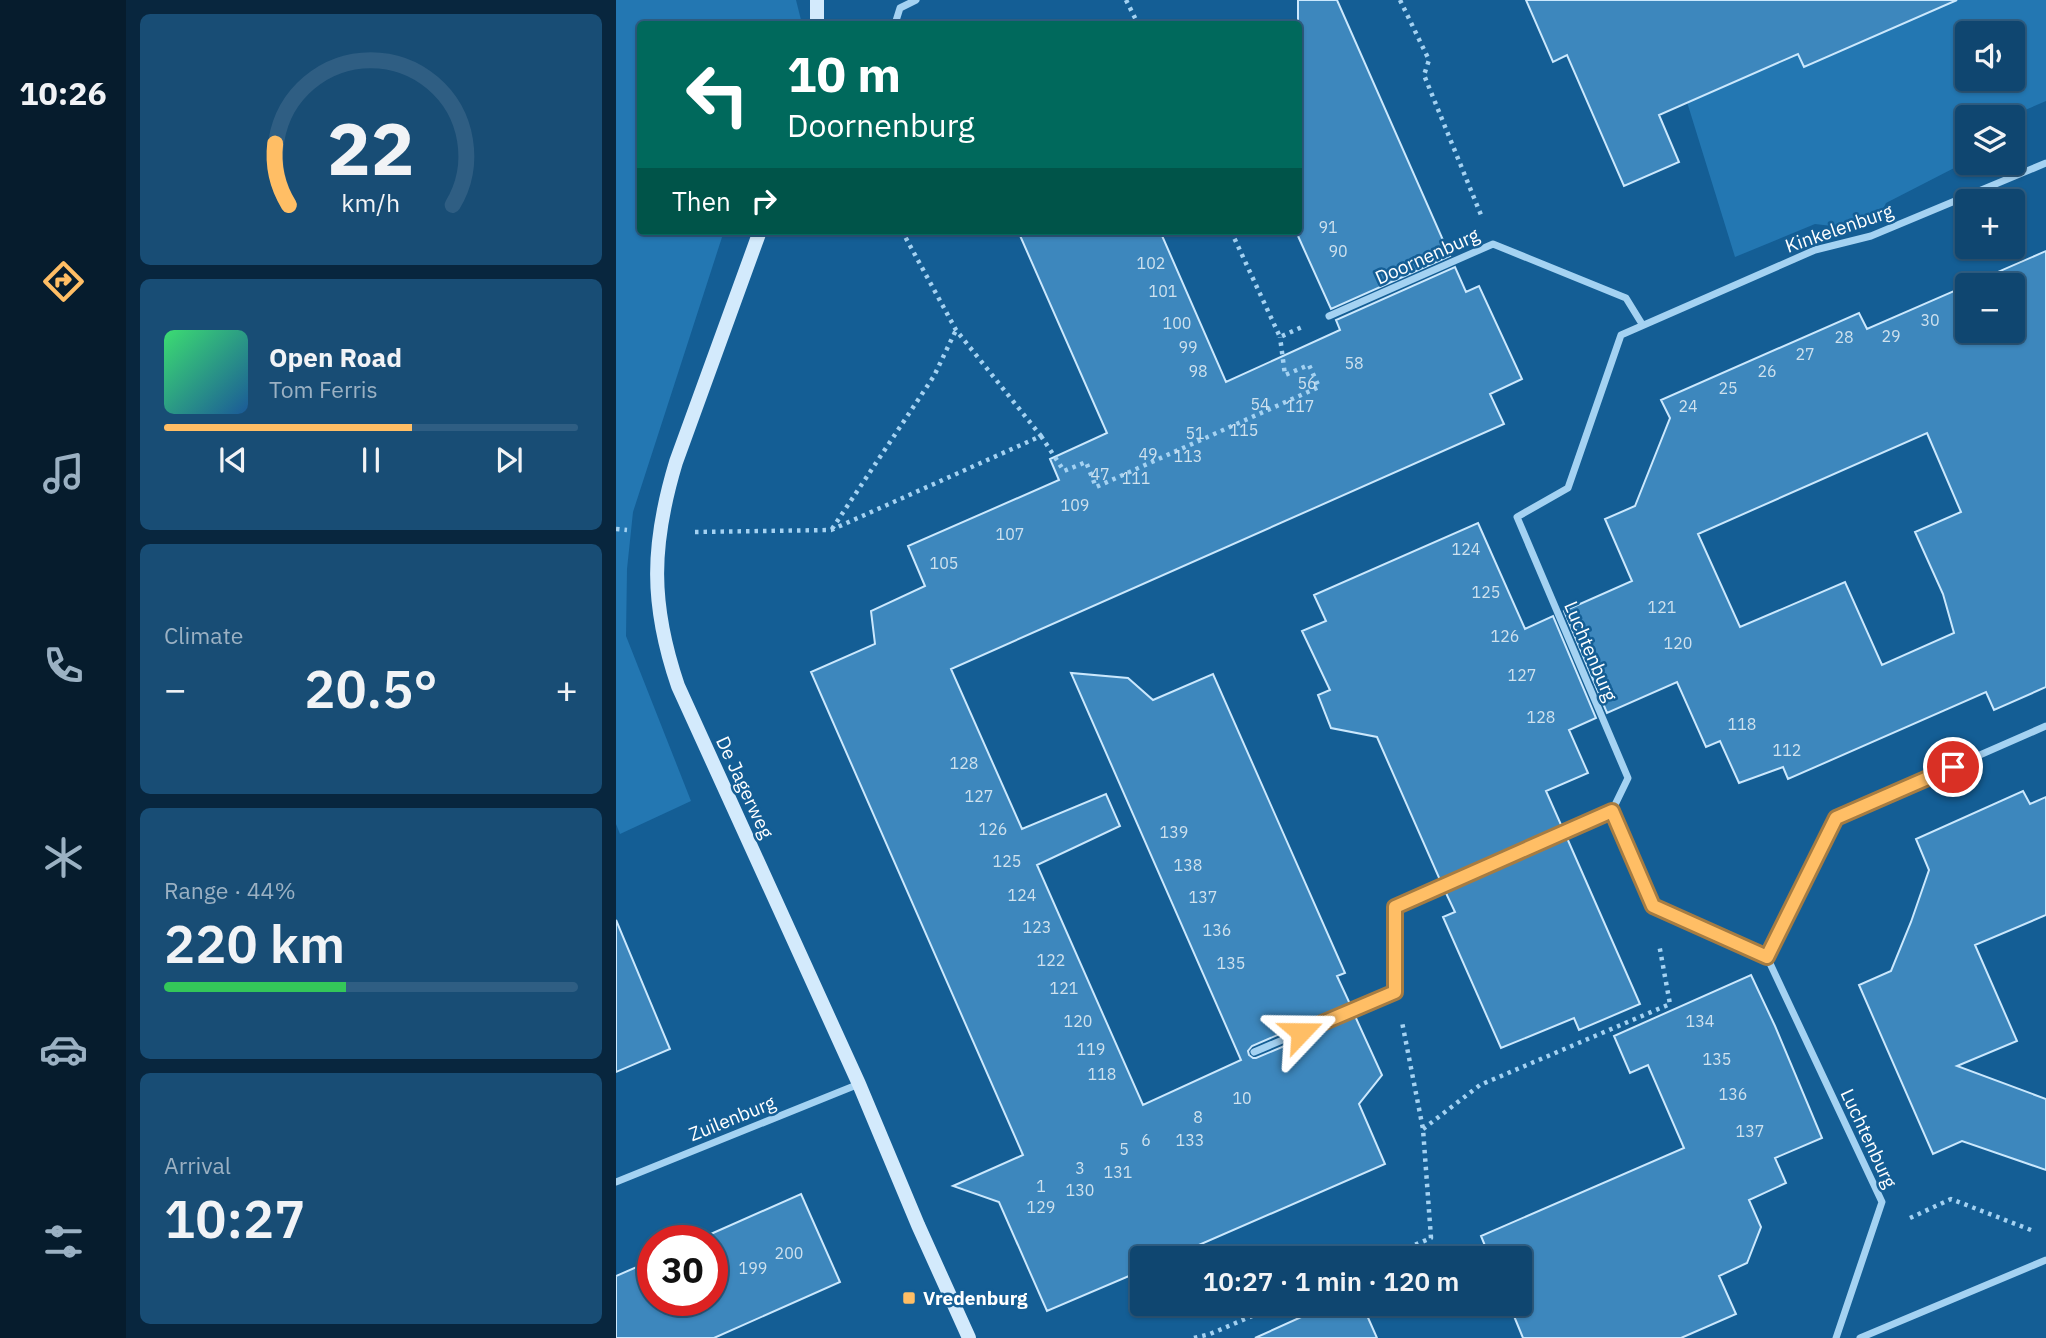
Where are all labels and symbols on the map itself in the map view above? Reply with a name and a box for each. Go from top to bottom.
street label: Kinkelenburg [1782,198,1896,258]
house number: 91 [1318,217,1338,237]
street label: Doornenburg [1371,222,1483,290]
house number: 90 [1328,241,1348,261]
house number: 102 [1137,253,1165,273]
house number: 101 [1149,281,1177,301]
house number: 30 [1920,310,1940,330]
house number: 100 [1163,313,1191,333]
house number: 29 [1881,326,1901,346]
house number: 28 [1834,327,1854,347]
house number: 99 [1178,337,1198,357]
house number: 27 [1795,344,1815,364]
house number: 58 [1344,353,1364,373]
house number: 98 [1188,361,1208,381]
house number: 26 [1757,361,1777,381]
house number: 56 [1297,373,1317,393]
house number: 25 [1718,378,1738,398]
house number: 54 [1250,394,1270,414]
house number: 117 [1286,396,1314,416]
house number: 24 [1678,396,1698,416]
house number: 115 [1230,420,1258,440]
house number: 51 [1185,423,1205,443]
house number: 49 [1138,444,1158,464]
house number: 113 [1174,446,1202,466]
house number: 47 [1090,464,1110,484]
house number: 111 [1122,468,1150,488]
house number: 109 [1061,495,1089,515]
house number: 107 [996,524,1024,544]
house number: 124 [1452,539,1480,559]
house number: 105 [930,553,958,573]
house number: 125 [1472,582,1500,602]
street label: Luchtenburg [1559,597,1623,705]
house number: 121 [1648,597,1676,617]
house number: 126 [1491,626,1519,646]
house number: 120 [1664,633,1692,653]
house number: 127 [1508,665,1536,685]
house number: 128 [1527,707,1555,727]
house number: 118 [1728,714,1756,734]
street label: De Jagerweg [711,732,779,842]
pin [1923,737,1983,797]
house number: 112 [1773,740,1801,760]
house number: 128 [950,753,978,773]
house number: 127 [965,786,993,806]
house number: 126 [979,819,1007,839]
house number: 139 [1160,822,1188,842]
house number: 125 [993,851,1021,871]
house number: 138 [1174,855,1202,875]
house number: 124 [1008,885,1036,905]
house number: 137 [1189,887,1217,907]
house number: 123 [1023,917,1051,937]
house number: 136 [1203,920,1231,940]
house number: 122 [1037,950,1065,970]
house number: 135 [1217,953,1245,973]
house number: 121 [1050,978,1078,998]
position arrow [1264,995,1338,1069]
house number: 120 [1064,1011,1092,1031]
house number: 134 [1686,1011,1714,1031]
house number: 119 [1077,1039,1105,1059]
house number: 135 [1703,1049,1731,1069]
house number: 118 [1088,1064,1116,1084]
house number: 136 [1719,1084,1747,1104]
street label: Luchtenburg [1836,1085,1902,1191]
house number: 10 [1232,1088,1252,1108]
street label: Zuilenburg [685,1090,779,1146]
house number: 8 [1193,1107,1203,1127]
house number: 137 [1736,1121,1764,1141]
house number: 6 [1141,1130,1151,1150]
house number: 133 [1176,1130,1204,1150]
house number: 5 [1119,1139,1129,1159]
house number: 3 [1075,1158,1085,1178]
house number: 131 [1104,1162,1132,1182]
house number: 1 [1036,1176,1046,1196]
house number: 130 [1066,1180,1094,1200]
house number: 129 [1027,1197,1055,1217]
speed limit sign: 30 [637,1225,728,1316]
house number: 200 [775,1243,803,1263]
house number: 199 [739,1258,767,1278]
place label: Vredenburg [923,1286,1028,1310]
marker: Vredenburg [901,1290,917,1306]

